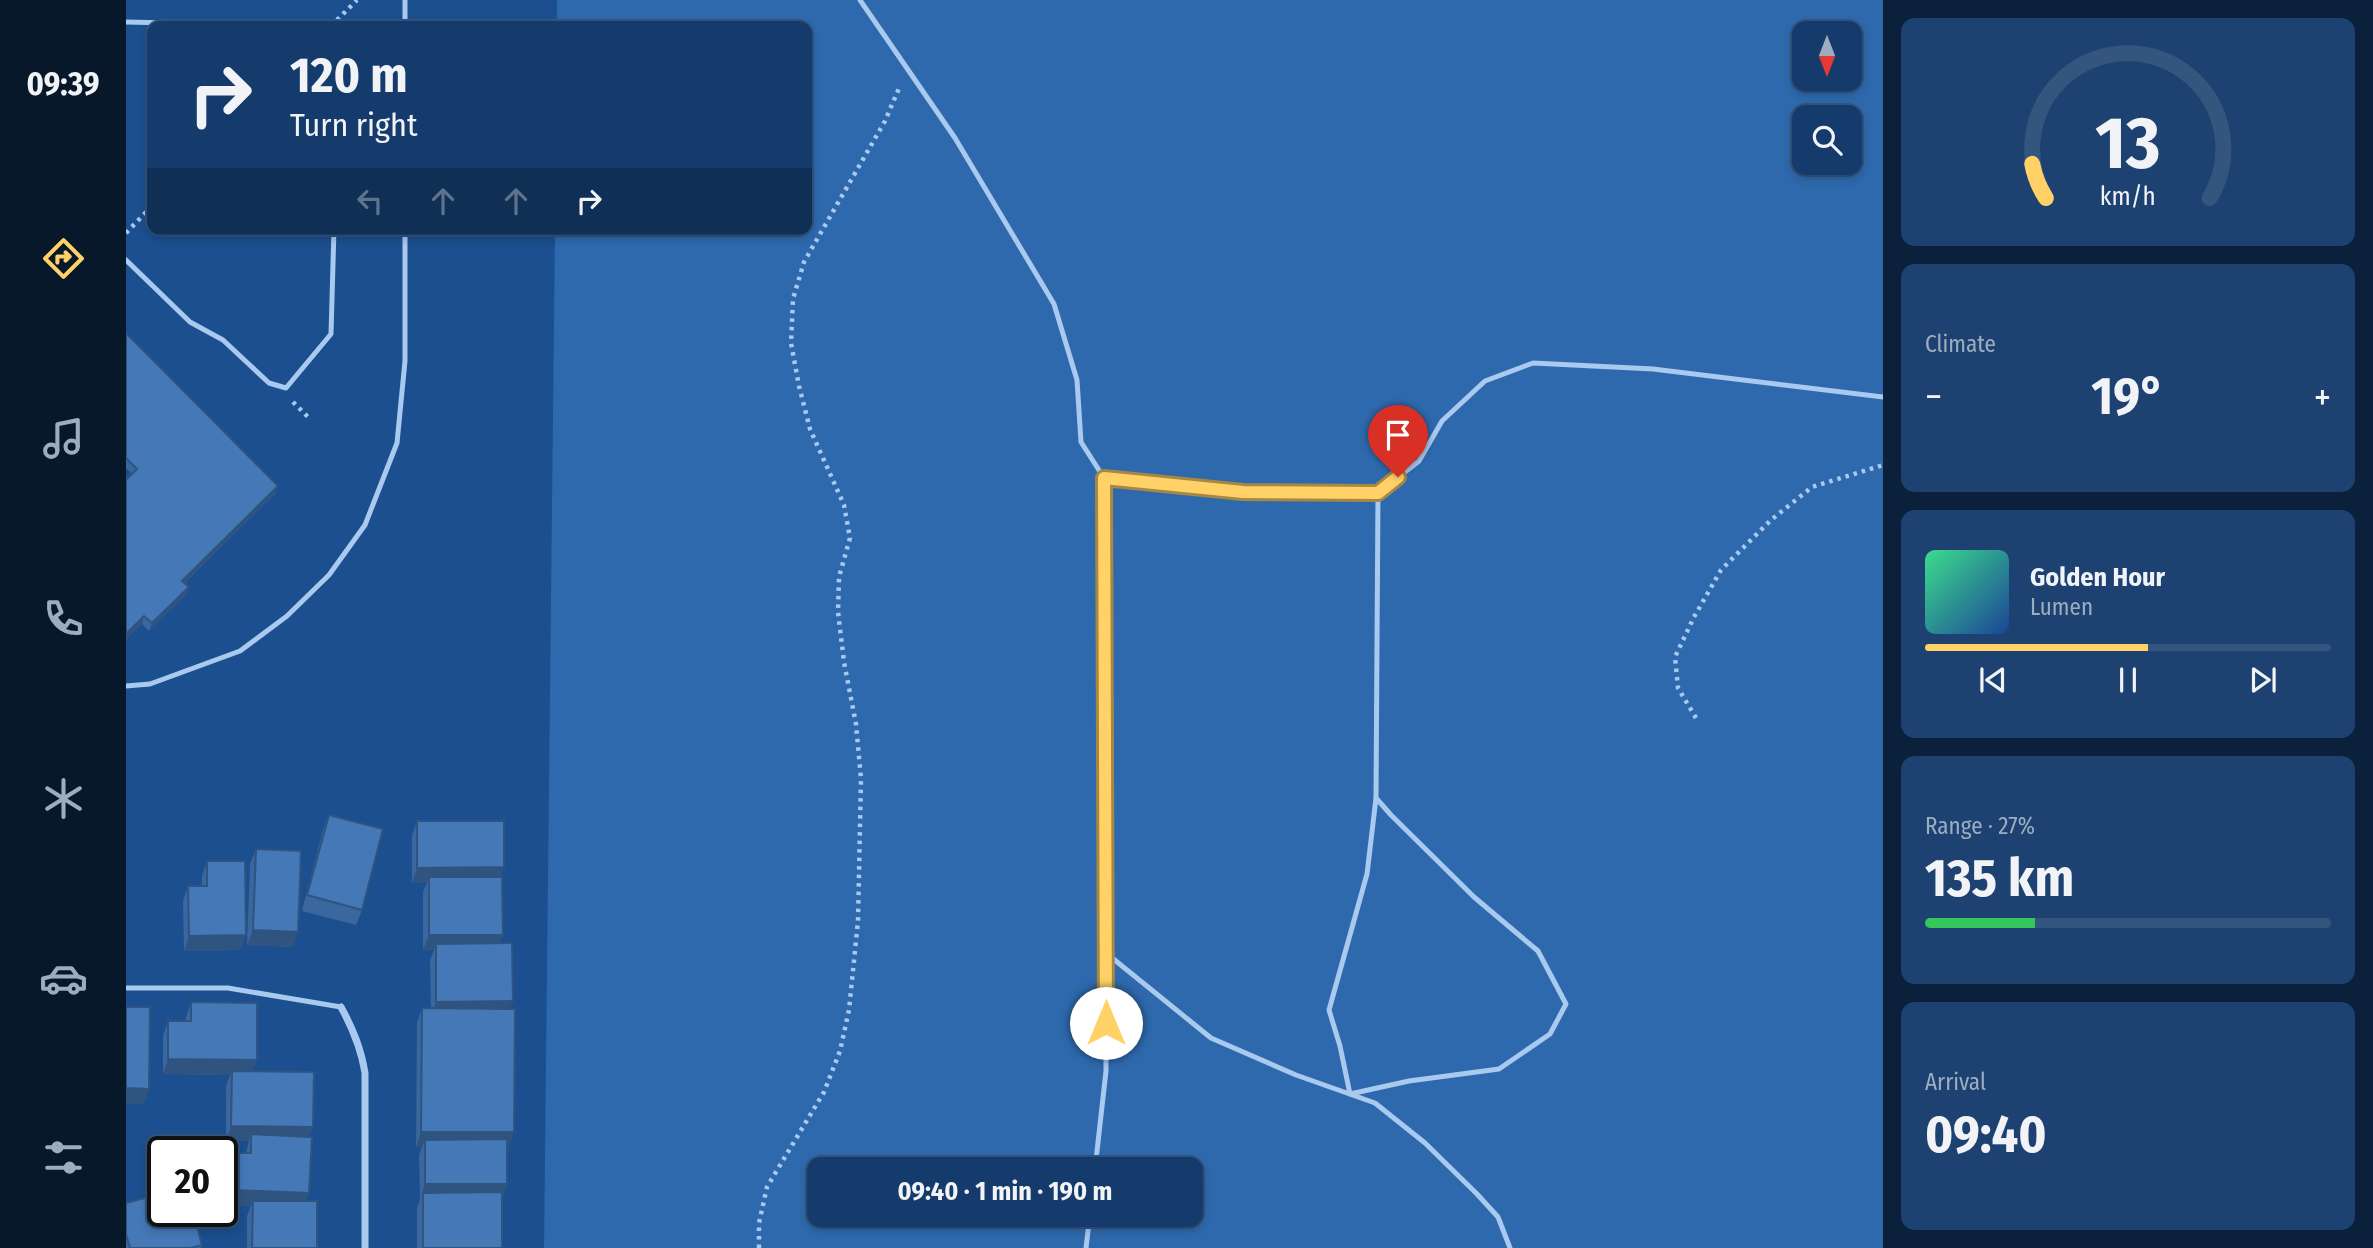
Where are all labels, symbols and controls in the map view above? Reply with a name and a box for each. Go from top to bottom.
north arrow [1792,21,1862,91]
map controls [1792,21,1862,175]
text: 120 m [290,46,408,105]
icon: right [175,49,266,140]
text: 09:39 [27,65,100,103]
text: 13 [2095,100,2161,187]
button: search [1792,105,1862,175]
text: Turn right [290,106,417,144]
icon: left [351,182,389,220]
icon: ahead [424,182,462,220]
icon: ahead [497,182,535,220]
icon: right [570,182,608,220]
text: km/h [2100,182,2156,212]
icon: directions [39,234,88,283]
text: Climate [1925,330,1996,358]
text: 19° [2091,365,2165,428]
text: − [1925,374,1942,420]
text: + [2314,374,2331,420]
pin [1368,405,1428,477]
icon: music [39,414,88,463]
icon: arrive [1379,416,1417,454]
text: Golden Hour [2030,562,2165,593]
text: Lumen [2030,593,2093,621]
icon: phone [39,594,88,643]
icon: previous [1974,661,2012,699]
icon: pause [2109,661,2147,699]
icon: next [2244,661,2282,699]
icon: climate [39,774,88,823]
text: Range · 27% [1925,812,2035,840]
text: 135 km [1925,847,2074,910]
icon: car [39,954,88,1003]
position arrow [1069,986,1143,1060]
text: Arrival [1925,1068,1986,1096]
text: 09:40 [1925,1103,2047,1166]
icon: filters [39,1133,88,1182]
speed limit sign: 20 [147,1136,238,1227]
text: 09:40 · 1 min · 190 m [898,1176,1112,1207]

